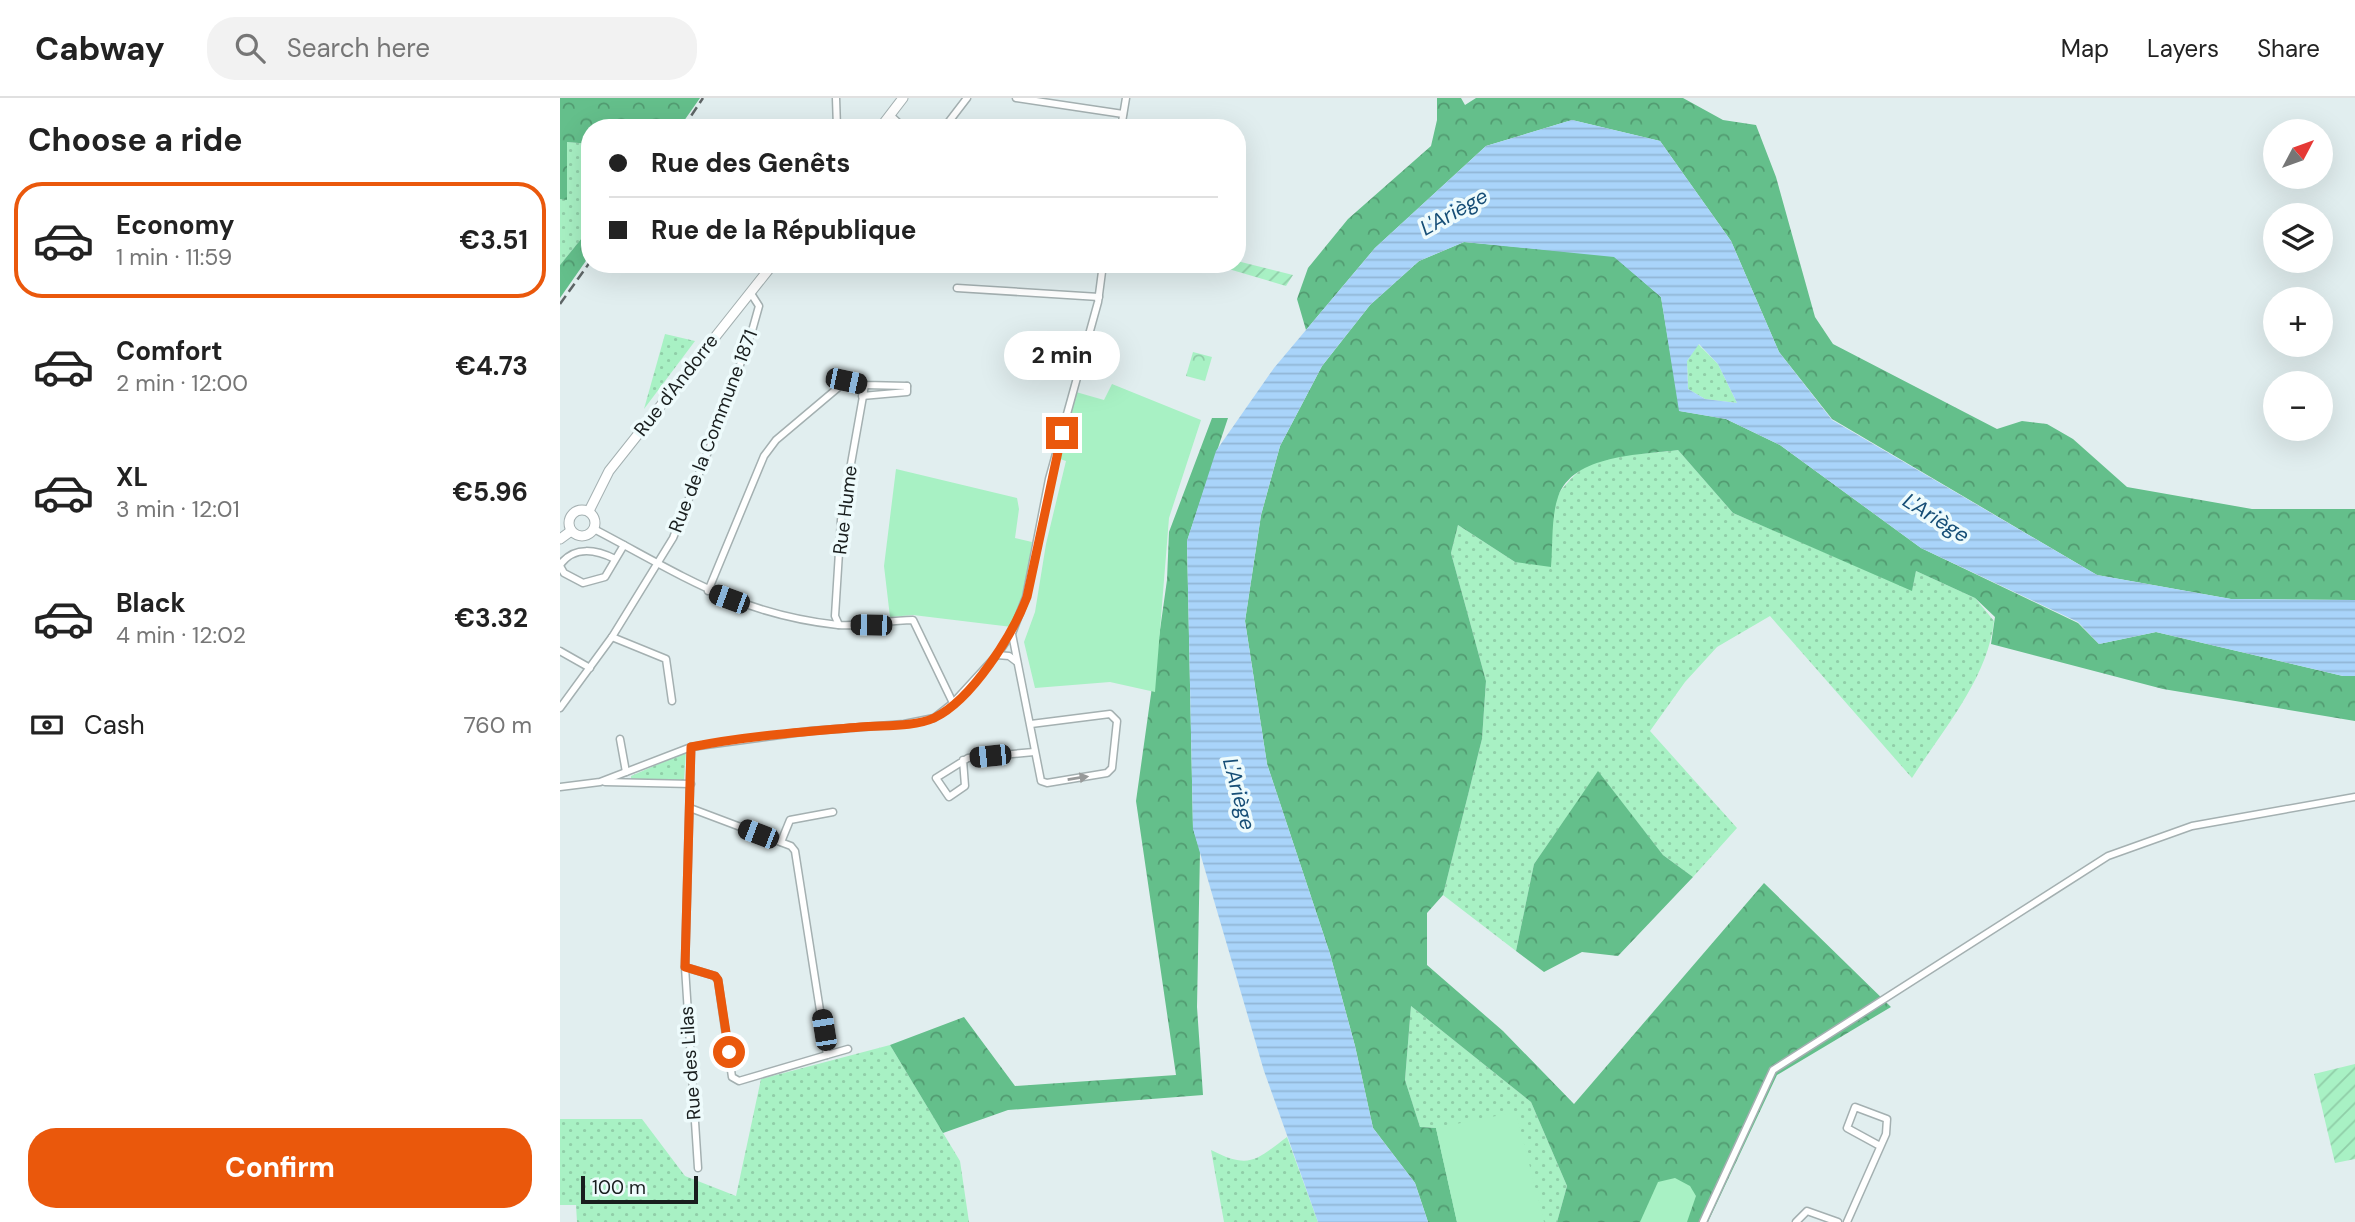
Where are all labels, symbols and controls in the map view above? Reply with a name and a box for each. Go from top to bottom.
search box [207,17,697,80]
text: Cabway [35,27,165,70]
icon: search [231,29,269,67]
text: Search here [287,31,430,65]
text: Map [2061,33,2109,64]
text: Layers [2147,33,2219,64]
text: Share [2257,33,2320,64]
text: Choose a ride [28,119,243,161]
north arrow [2263,119,2333,189]
map controls [2263,119,2333,441]
text: Rue des Genêts [651,146,850,180]
water label: L'Ariège [1415,182,1493,242]
button: layers [2263,203,2333,273]
text: Economy [116,208,234,242]
icon: car [32,209,95,272]
text: Rue de la République [651,213,916,247]
text: €3.51 [460,223,528,257]
text: 1 min · 11:59 [116,242,232,272]
button: + [2263,287,2333,357]
street label: Rue de la Commune 1871 [663,326,763,536]
street label: Rue d'Andorre [628,329,724,441]
callout: 2 min [1004,331,1120,380]
text: Comfort [116,334,222,368]
icon: car [32,335,95,398]
text: 2 min [1032,340,1092,370]
text: €4.73 [455,349,528,383]
car [824,366,869,396]
text: 2 min · 12:00 [116,368,248,398]
button: − [2263,371,2333,441]
route end [1046,417,1078,449]
text: XL [116,460,148,494]
icon: car [32,461,95,524]
street label: Rue Hume [827,464,863,556]
text: €5.96 [453,475,528,509]
water label: L'Ariège [1897,487,1975,549]
text: 3 min · 12:01 [116,494,240,524]
car [706,582,753,616]
text: Black [116,586,186,620]
icon: car [32,587,95,650]
text: €3.32 [455,601,528,635]
car [850,614,893,636]
text: 4 min · 12:02 [116,620,246,650]
icon: cash [28,706,66,744]
text: Cash [84,708,145,742]
text: 760 m [464,710,532,740]
car [969,743,1012,769]
water label: L'Ariège [1216,755,1262,833]
one-way arrow [1068,772,1090,783]
car [735,817,782,851]
street label: Rue des Lilas [674,1005,706,1121]
car [811,1008,838,1052]
route start [713,1036,745,1068]
button: Confirm [28,1128,532,1208]
scale bar [581,1173,698,1205]
text: 100 m [592,1175,646,1200]

